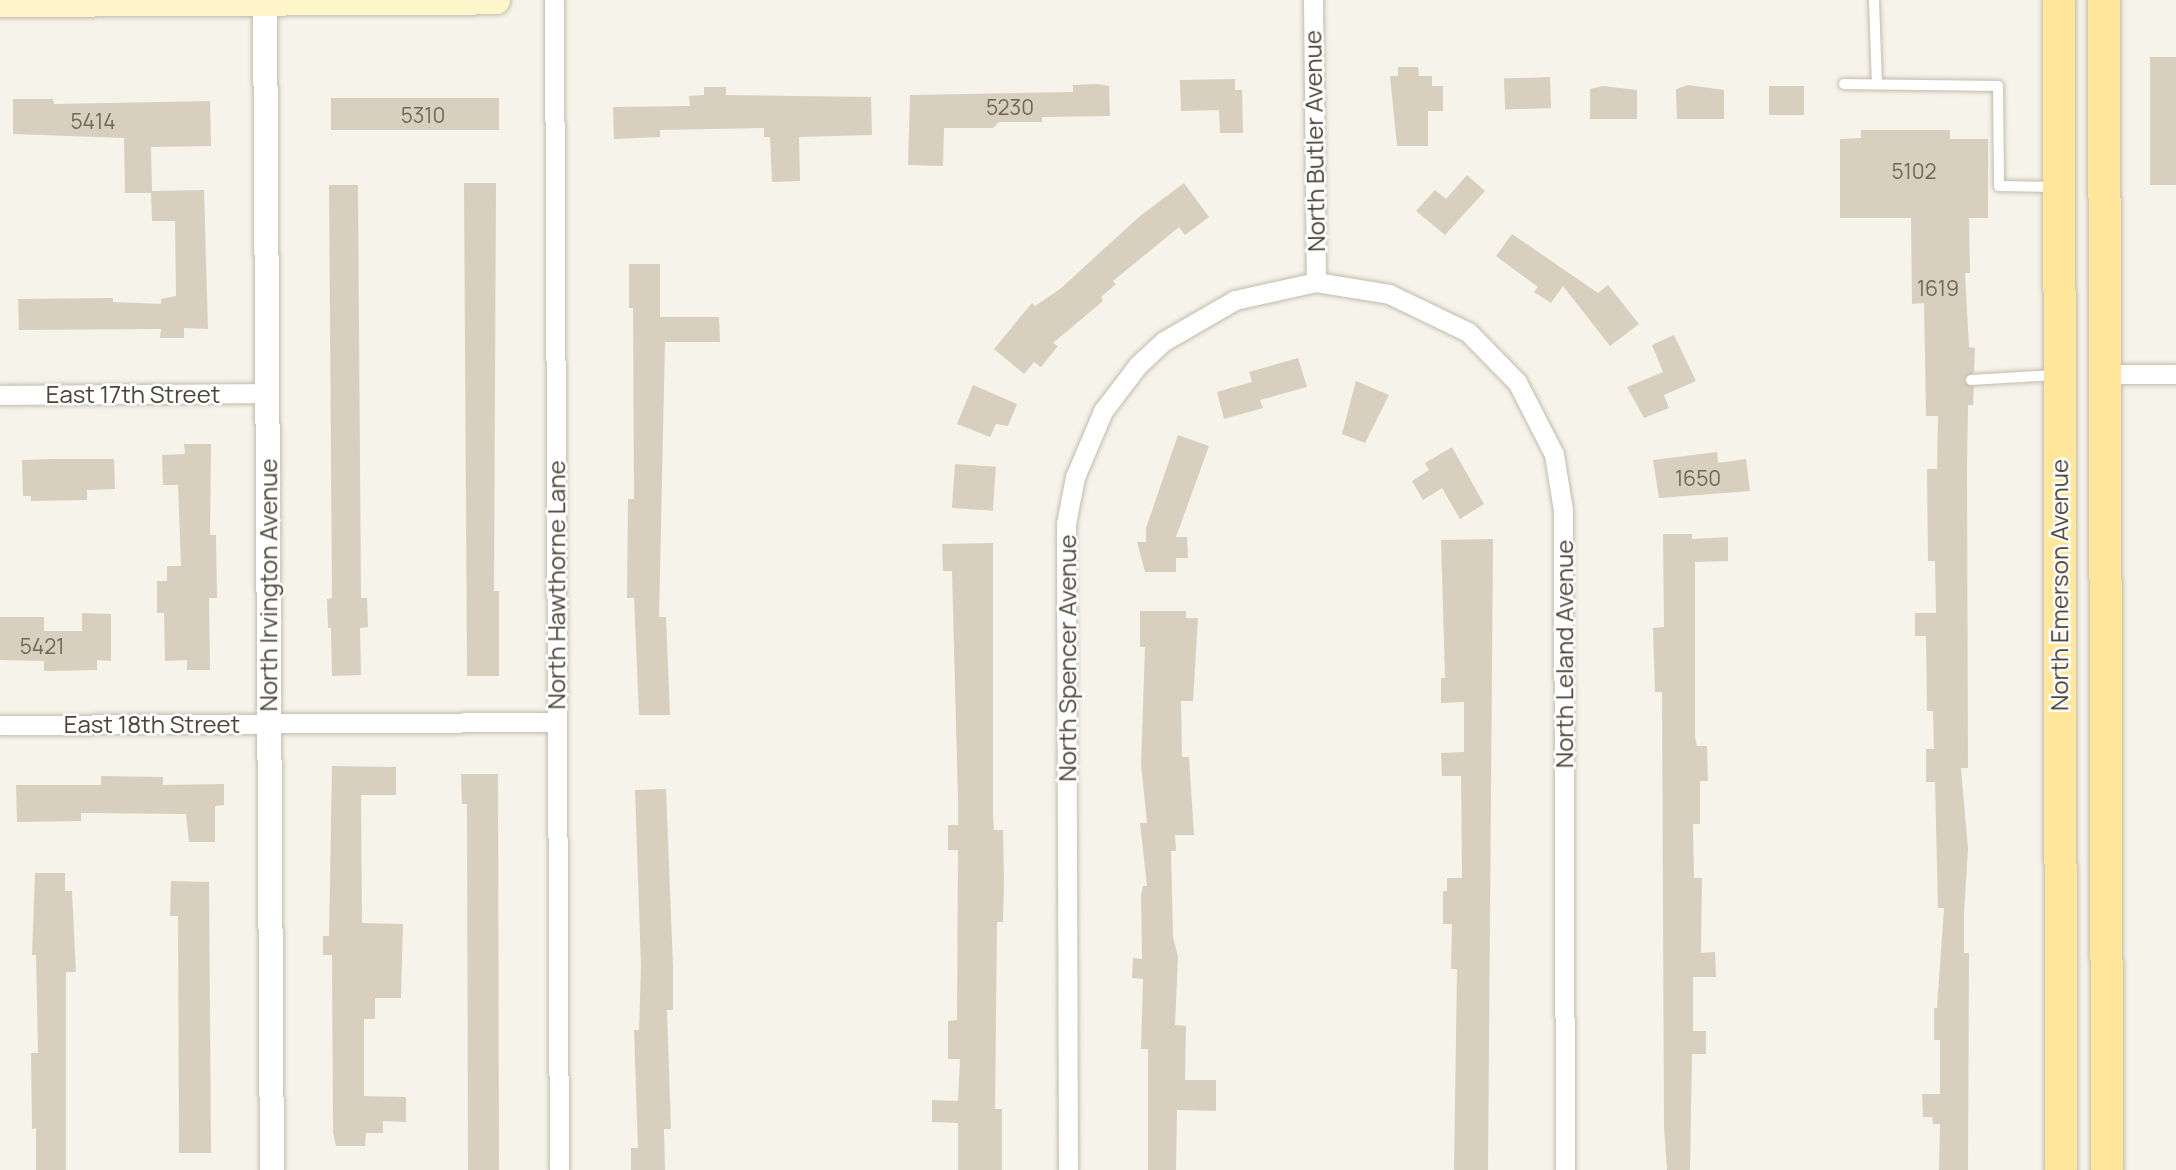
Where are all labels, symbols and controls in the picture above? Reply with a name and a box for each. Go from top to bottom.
street label: North Butler Avenue [1298,30,1330,252]
house number: 5230 [986,94,1034,120]
house number: 5310 [401,102,445,128]
house number: 5414 [70,108,116,134]
house number: 5102 [1891,158,1937,184]
house number: 1619 [1917,275,1959,301]
street label: East 17th Street [46,380,220,408]
street label: North Irvington Avenue [254,458,282,712]
street label: North Emerson Avenue [2045,459,2073,711]
street label: North Hawthorne Lane [542,460,570,710]
house number: 1650 [1675,465,1721,491]
street label: North Spencer Avenue [1053,534,1081,782]
street label: North Leland Avenue [1550,540,1578,768]
house number: 5421 [20,633,64,659]
street label: East 18th Street [64,710,240,738]

